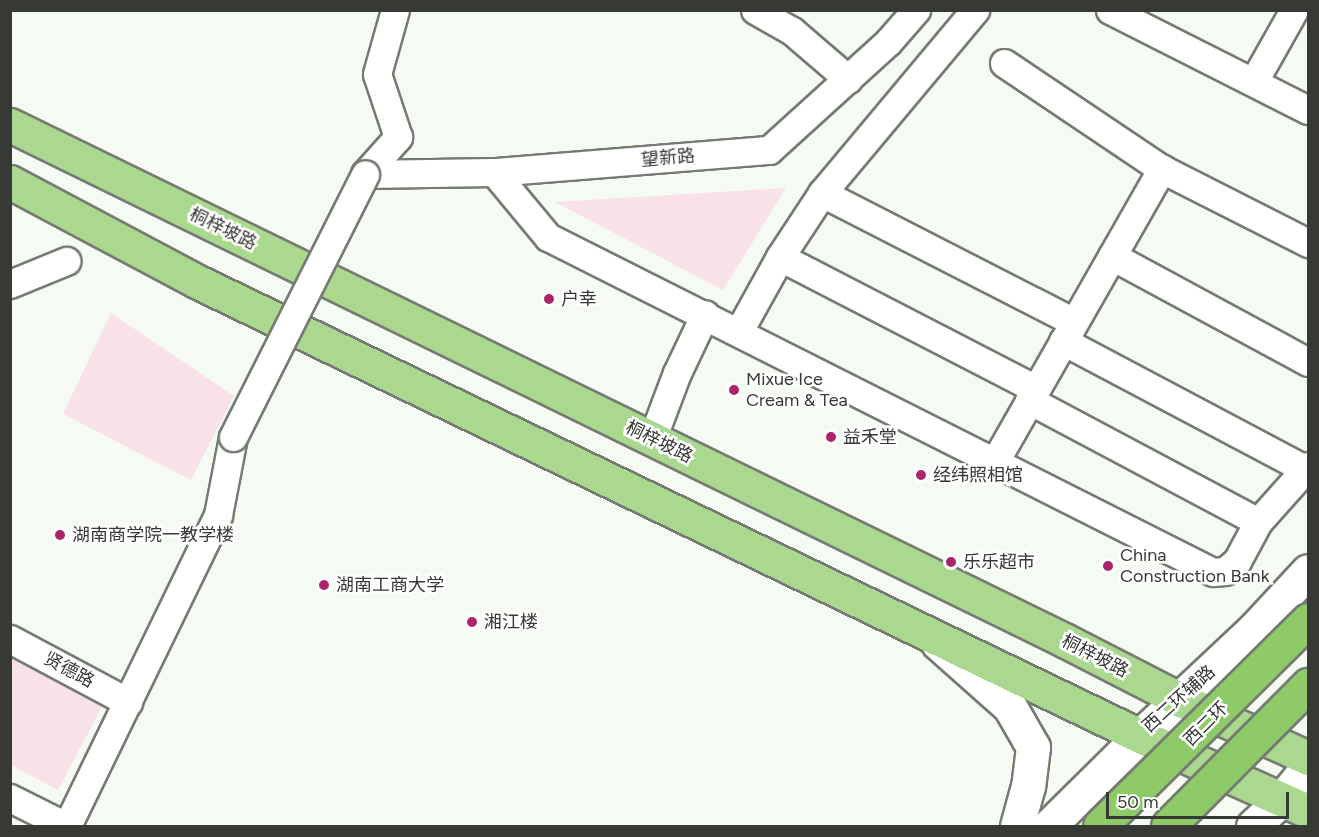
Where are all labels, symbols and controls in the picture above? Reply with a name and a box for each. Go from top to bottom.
street label: 望新路 [640,145,696,171]
street label: 桐梓坡路 [186,204,260,254]
place label: 户幸 [561,288,597,310]
marker: 户幸 [542,292,556,306]
place label: Mixue Ice Cream & Tea [746,369,848,412]
marker: Mixue Ice Cream & Tea [727,383,741,397]
street label: 桐梓坡路 [622,417,696,467]
place label: 益禾堂 [843,426,897,448]
marker: 益禾堂 [824,430,838,444]
place label: 经纬照相馆 [933,464,1023,486]
marker: 经纬照相馆 [914,468,928,482]
place label: 湖南商学院一教学楼 [72,524,234,546]
marker: 湖南商学院一教学楼 [53,528,67,542]
place label: China Construction Bank [1120,545,1269,588]
place label: 乐乐超市 [963,551,1035,573]
marker: 乐乐超市 [944,555,958,569]
marker: China Construction Bank [1101,559,1115,573]
place label: 湖南工商大学 [336,574,444,596]
marker: 湖南工商大学 [317,578,331,592]
place label: 湘江楼 [484,611,538,633]
marker: 湘江楼 [465,615,479,629]
street label: 桐梓坡路 [1058,630,1132,682]
street label: 贤德路 [40,648,98,692]
street label: 西二环辅路 [1138,661,1220,737]
street label: 西二环 [1179,697,1233,751]
scale bar [1109,780,1292,818]
text: 50 m [1117,791,1159,813]

